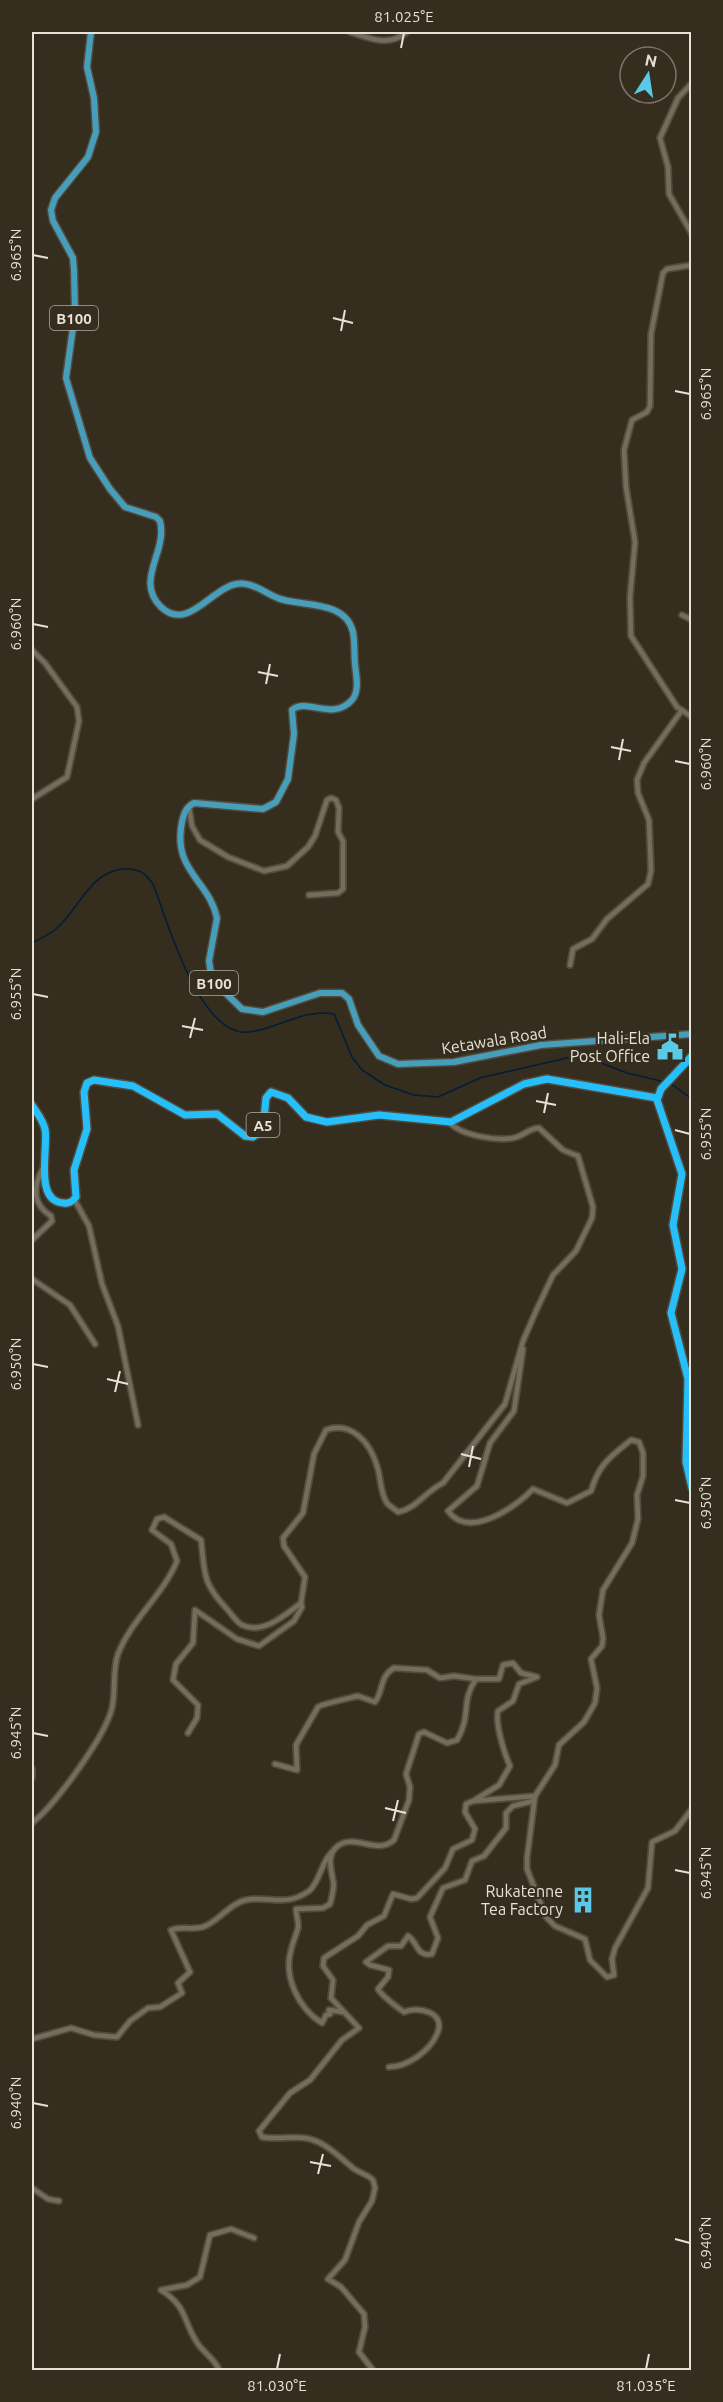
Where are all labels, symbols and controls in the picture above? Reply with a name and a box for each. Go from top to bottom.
text: 81.025°E [374,8,434,25]
north arrow [618,45,678,105]
text: N [643,50,659,70]
text: 6.965°N [7,228,24,282]
road number: B100 [50,306,98,330]
text: 6.965°N [697,367,714,421]
text: 6.960°N [7,597,24,651]
text: 6.960°N [697,737,714,791]
text: 6.955°N [7,967,24,1021]
road number: B100 [190,971,238,995]
street label: Ketawala Road [440,1023,548,1057]
place label: Hali-Ela Post Office [570,1029,650,1065]
public building icon: Hali-Ela Post Office [655,1032,685,1062]
text: 6.955°N [697,1107,714,1161]
road number: A5 [246,1113,280,1137]
text: 6.950°N [7,1337,24,1391]
text: 6.950°N [697,1476,714,1530]
text: 6.945°N [7,1706,24,1760]
text: 6.945°N [697,1846,714,1900]
place label: Rukatenne Tea Factory [481,1882,563,1918]
building icon: Rukatenne Tea Factory [568,1885,598,1915]
text: 6.940°N [7,2076,24,2130]
text: 6.940°N [697,2216,714,2270]
text: 81.030°E [247,2377,307,2394]
text: 81.035°E [616,2377,676,2394]

